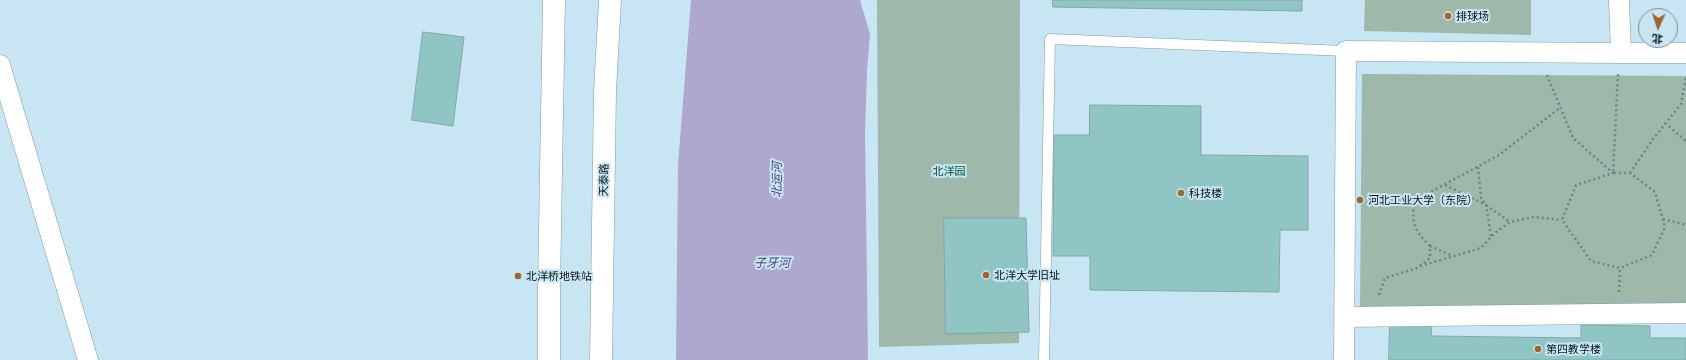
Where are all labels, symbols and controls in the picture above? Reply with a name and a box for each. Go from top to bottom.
north arrow [1638,8,1678,48]
place label: 排球场 [1456,9,1489,23]
marker: 排球场 [1443,11,1453,21]
text: 北 [1652,33,1663,45]
water label: 北运河 [769,162,785,198]
street label: 天泰路 [597,163,611,197]
park label: 北洋园 [933,164,965,178]
place label: 科技楼 [1189,186,1222,200]
marker: 科技楼 [1176,188,1186,198]
place label: 河北工业大学（东院） [1368,193,1478,207]
marker: 河北工业大学（东院） [1355,195,1365,205]
water label: 子牙河 [754,256,790,270]
place label: 北洋大学旧址 [994,268,1060,282]
place label: 北洋桥地铁站 [526,269,592,283]
marker: 北洋大学旧址 [981,270,991,280]
marker: 北洋桥地铁站 [513,271,523,281]
place label: 第四教学楼 [1546,342,1601,356]
marker: 第四教学楼 [1533,344,1543,354]

